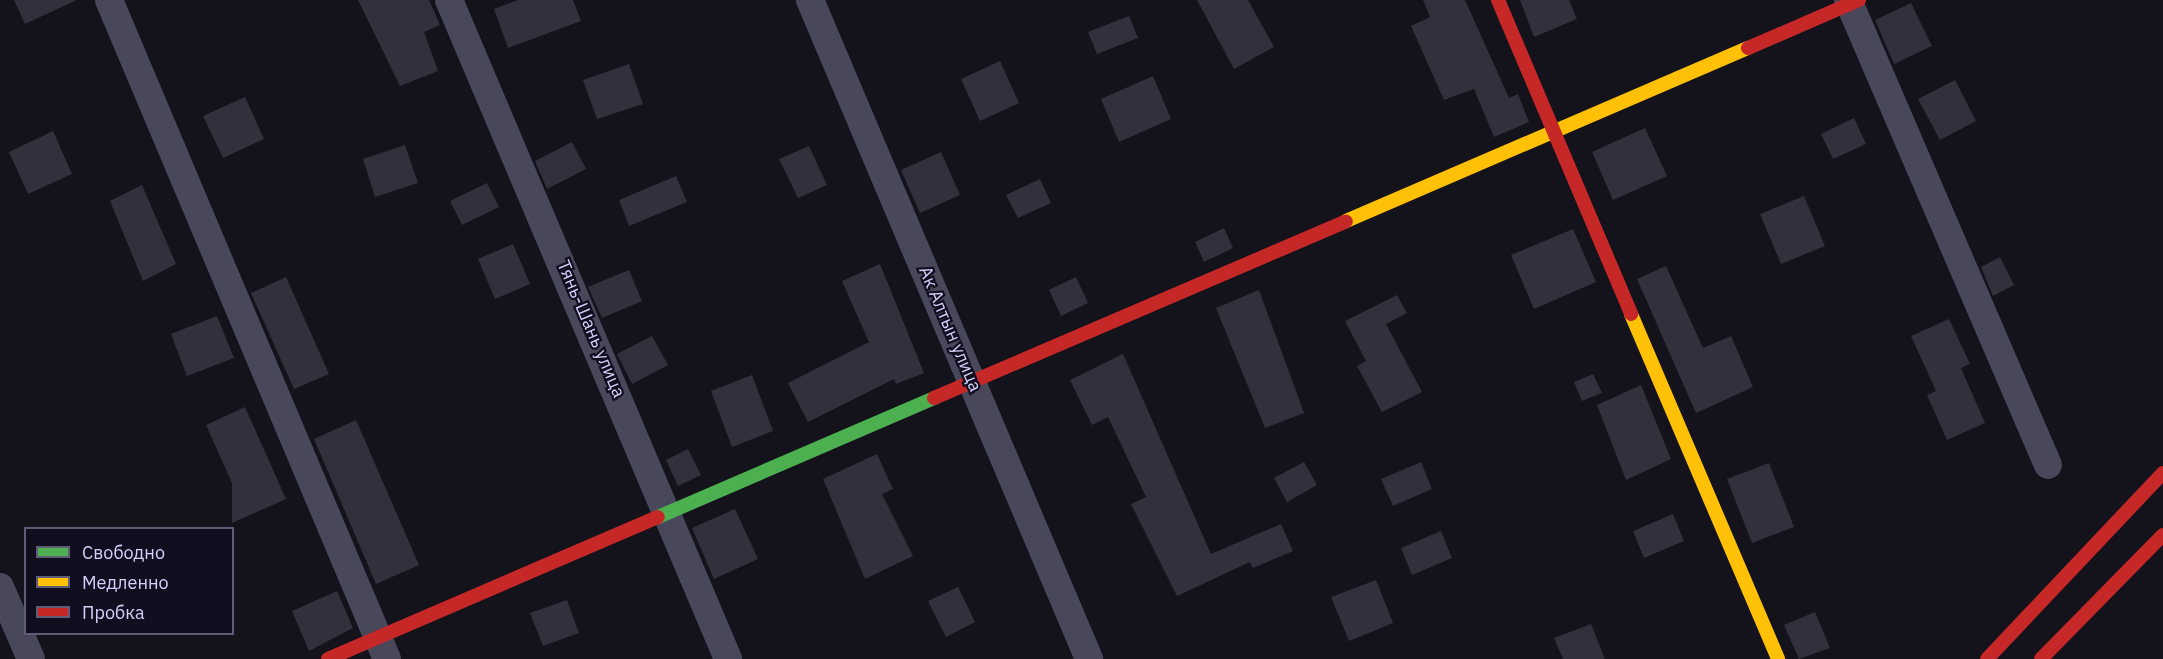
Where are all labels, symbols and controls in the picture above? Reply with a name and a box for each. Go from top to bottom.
street label: Тянь-Шань улица [552,257,630,401]
street label: Ак Алтын улица [914,263,986,395]
legend [24,527,234,635]
text: Свободно [82,541,165,564]
text: Медленно [82,571,169,594]
text: Пробка [82,601,145,624]

